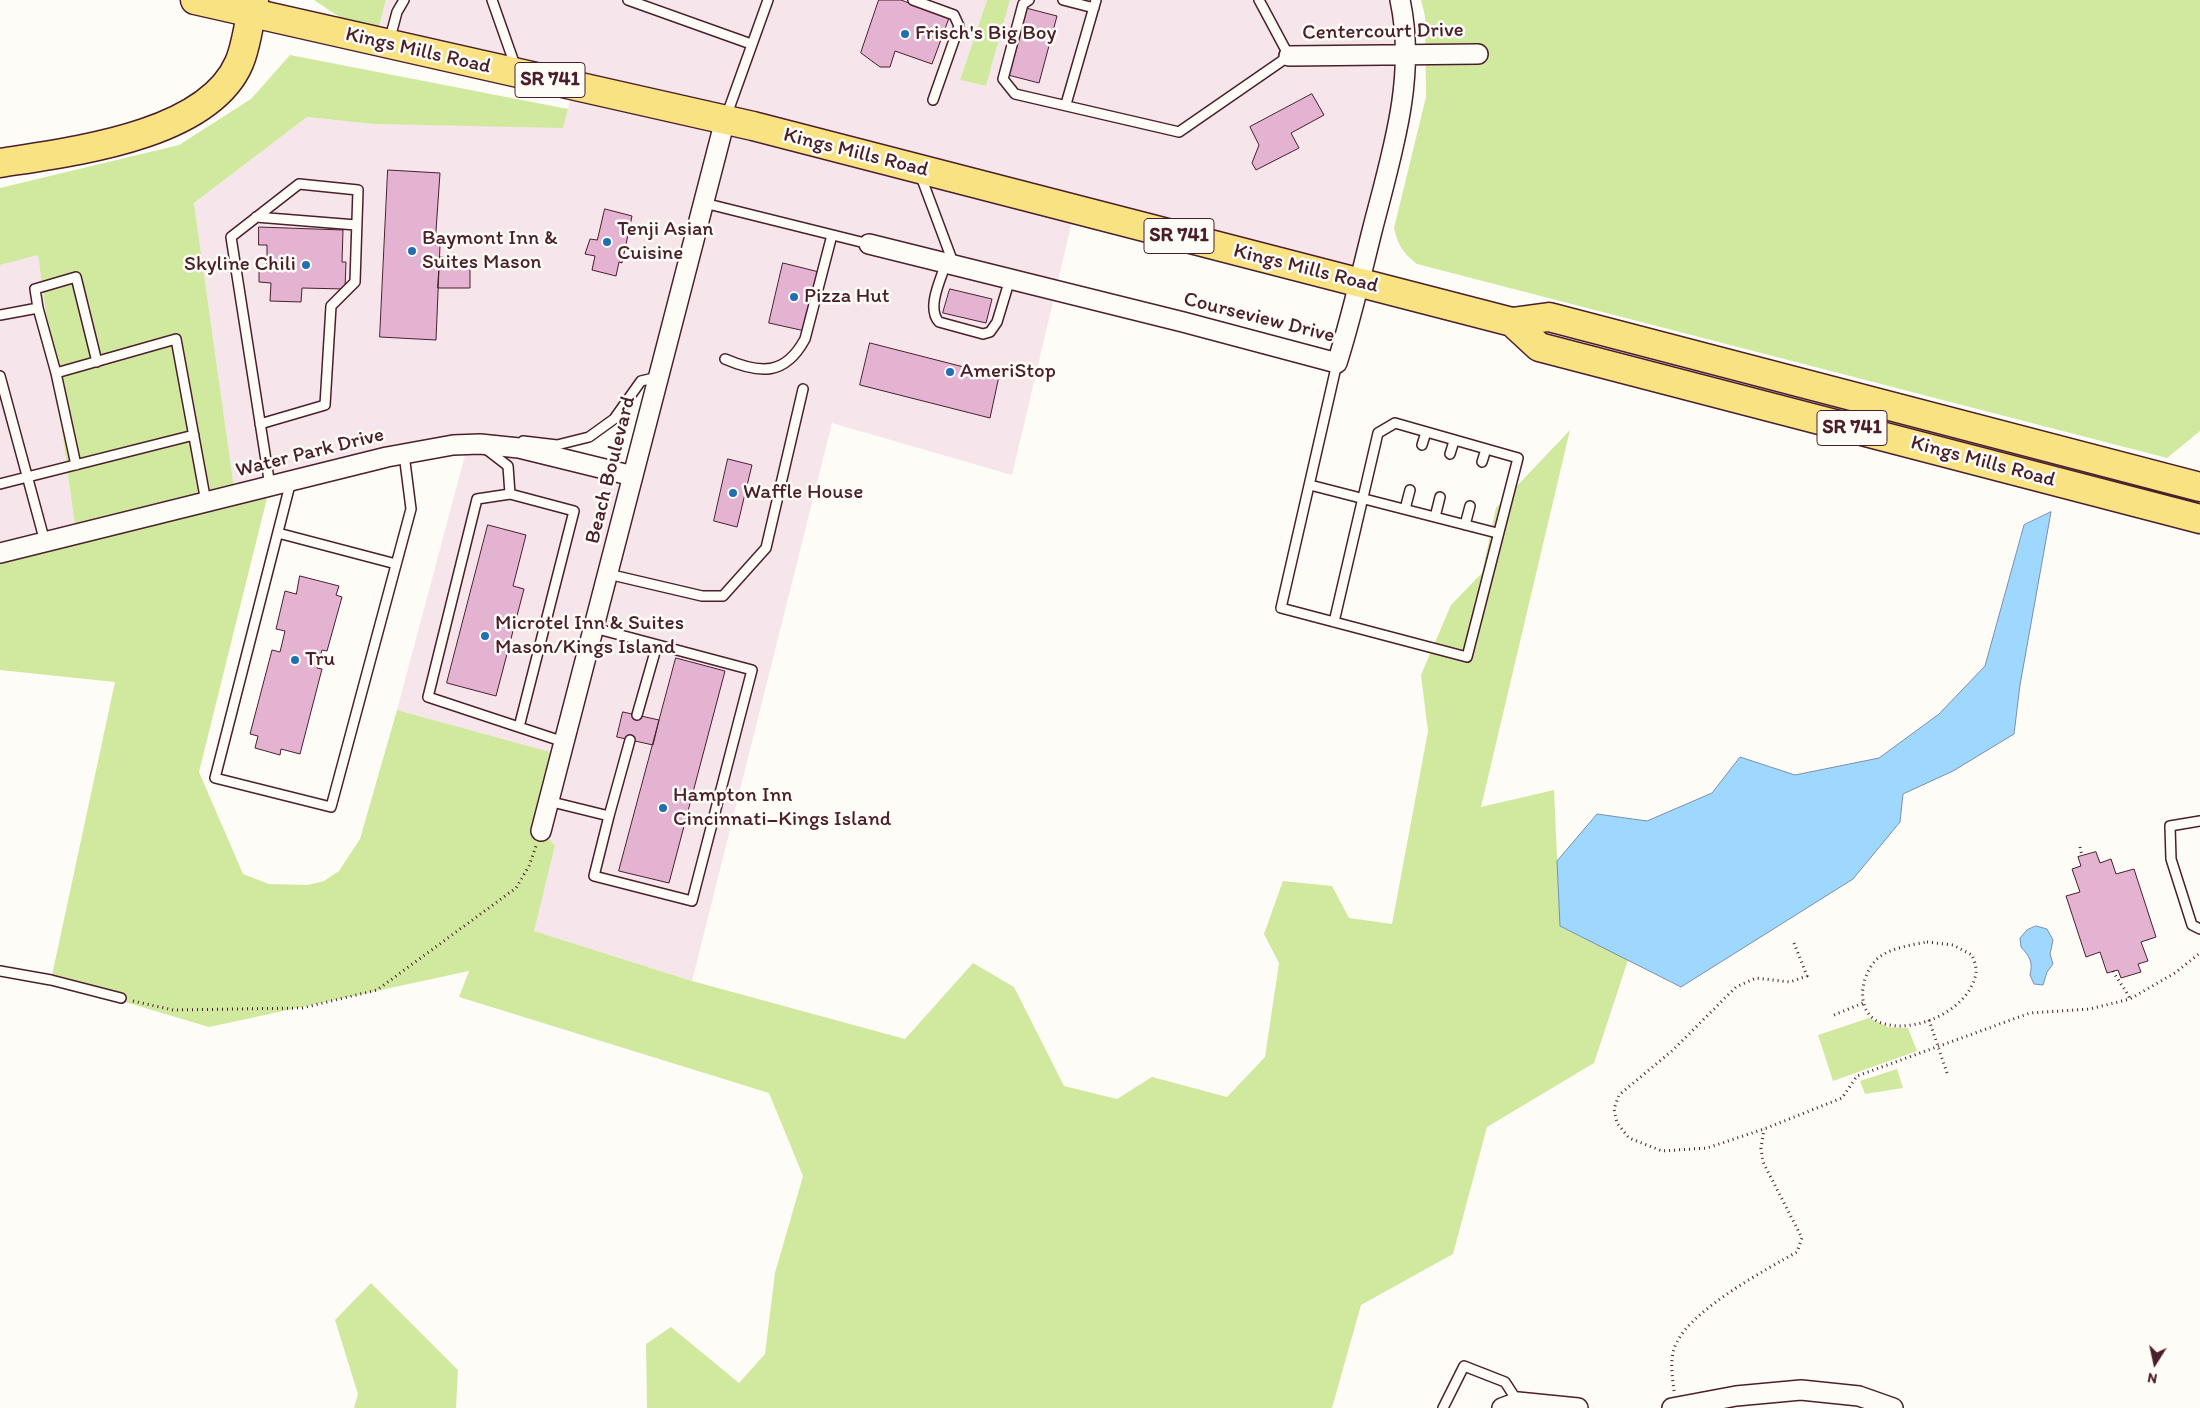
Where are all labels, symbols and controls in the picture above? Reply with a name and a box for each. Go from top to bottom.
street label: Centercourt Drive [1302,18,1464,46]
place label: Frisch's Big Boy [915,21,1056,47]
street label: Kings Mills Road [343,22,493,80]
marker: Frisch's Big Boy [899,28,911,40]
road number: SR 741 [515,62,585,98]
street label: Kings Mills Road [781,123,931,183]
place label: Tenji Asian Cuisine [617,217,714,267]
road number: SR 741 [1144,218,1214,254]
place label: Baymont Inn & Suites Mason [422,226,557,276]
marker: Tenji Asian Cuisine [601,236,613,248]
street label: Kings Mills Road [1231,239,1381,299]
marker: Baymont Inn & Suites Mason [406,245,418,257]
place label: Skyline Chili [184,252,296,278]
marker: Skyline Chili [300,259,312,271]
place label: Pizza Hut [804,284,890,310]
street label: Courseview Drive [1181,287,1337,349]
marker: Pizza Hut [788,291,800,303]
place label: AmeriStop [960,359,1056,385]
marker: AmeriStop [944,366,956,378]
street label: Beach Boulevard [580,393,642,547]
road number: SR 741 [1817,410,1887,446]
street label: Water Park Drive [233,422,387,484]
street label: Kings Mills Road [1908,431,2058,493]
place label: Waffle House [743,480,863,506]
marker: Waffle House [727,487,739,499]
place label: Microtel Inn & Suites Mason/Kings Island [495,611,684,661]
marker: Microtel Inn & Suites Mason/Kings Island [479,630,491,642]
place label: Tru [305,647,335,673]
marker: Tru [289,654,301,666]
place label: Hampton Inn Cincinnati–Kings Island [673,783,891,833]
marker: Hampton Inn Cincinnati–Kings Island [657,802,669,814]
north arrow [2130,1338,2180,1388]
text: N [2146,1369,2158,1387]

